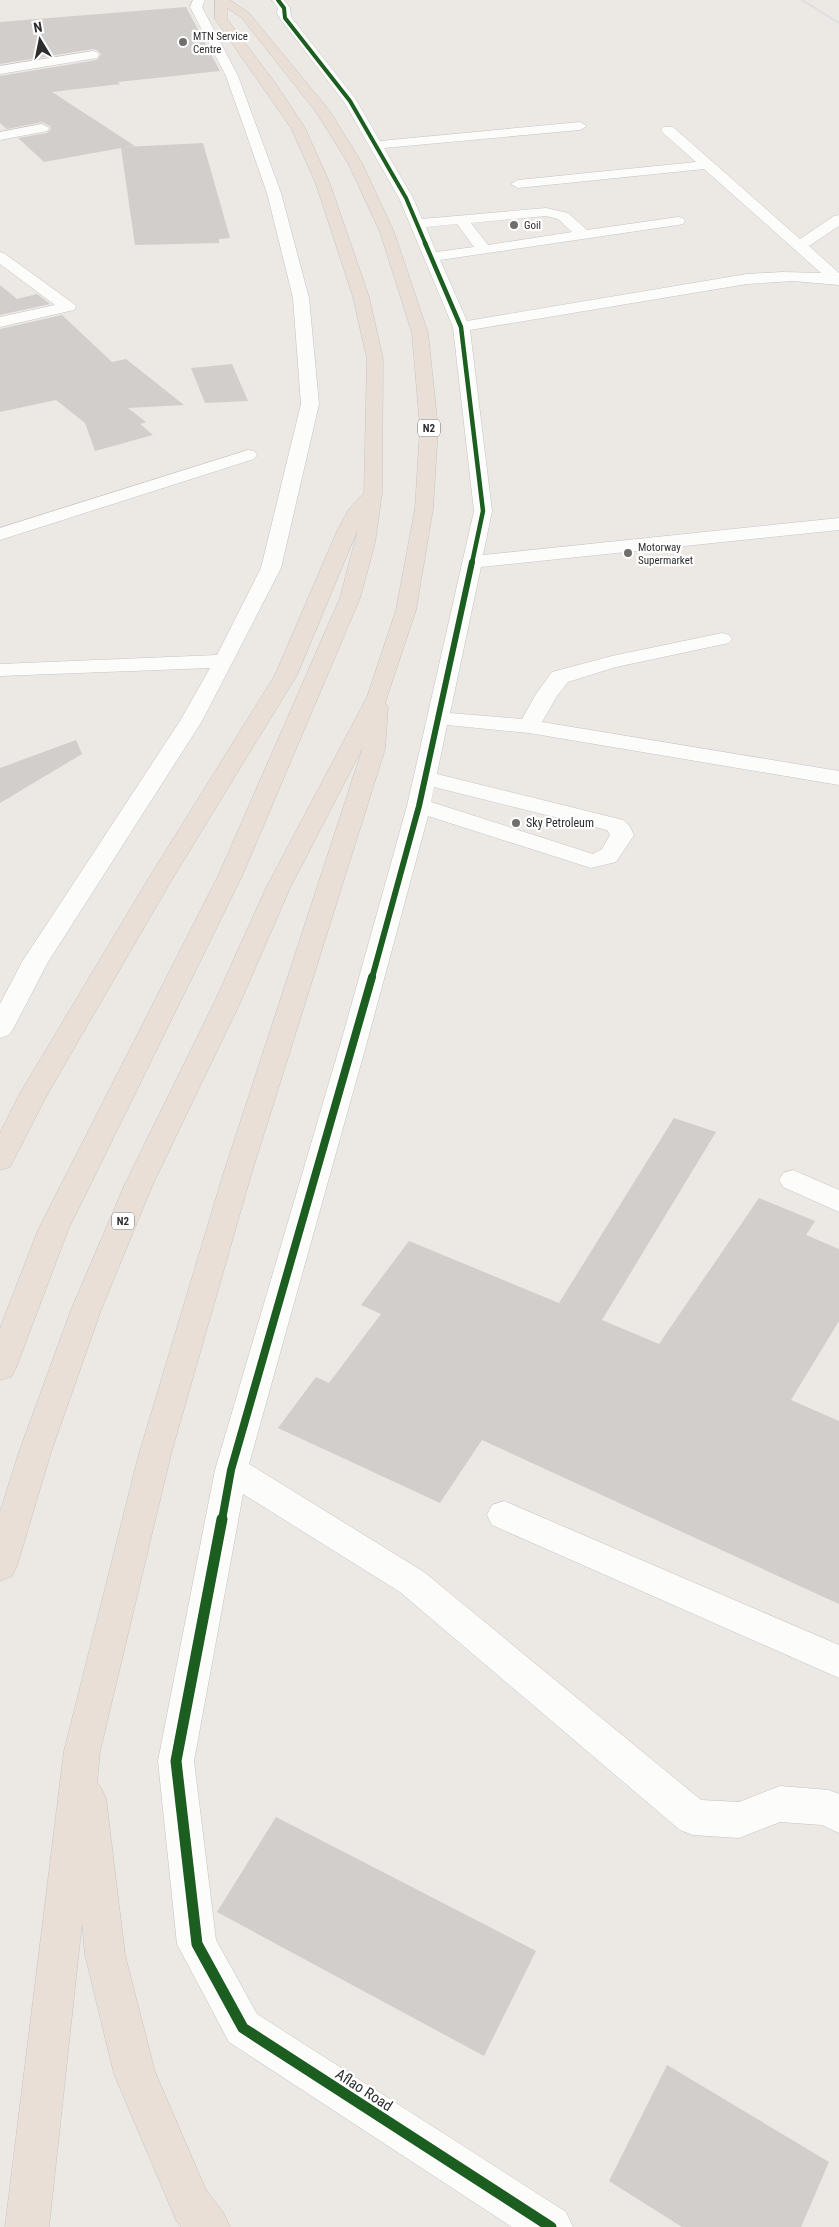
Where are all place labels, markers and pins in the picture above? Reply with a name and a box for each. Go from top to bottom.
place label: MTN Service Centre [193,30,248,56]
marker: MTN Service Centre [177,36,189,48]
marker: Goil [508,219,520,231]
place label: Goil [524,219,541,232]
place label: Motorway Supermarket [638,541,693,567]
marker: Motorway Supermarket [622,547,634,559]
place label: Sky Petroleum [526,816,594,830]
marker: Sky Petroleum [510,817,522,829]

